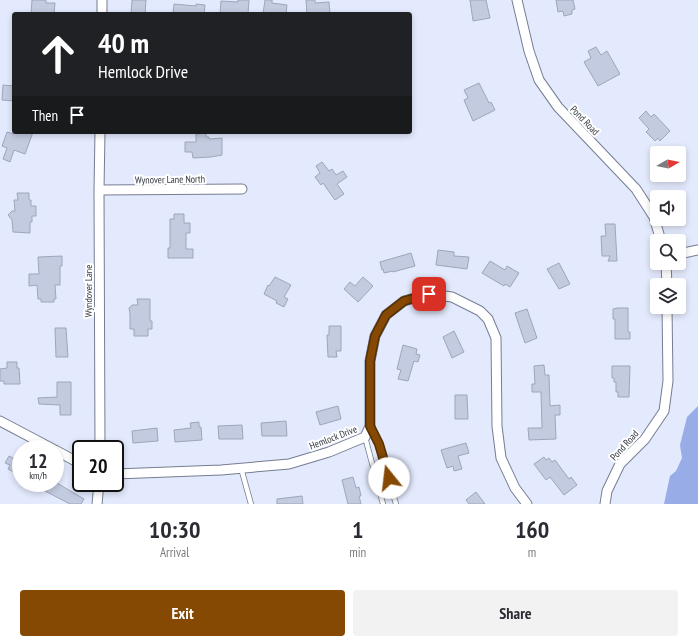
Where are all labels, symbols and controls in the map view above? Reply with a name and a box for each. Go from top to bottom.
text: 40 m [98,24,149,61]
icon: ahead [32,28,84,80]
text: Hemlock Drive [98,60,188,83]
street label: Pond Road [567,103,602,138]
icon: arrive [66,104,88,126]
text: Then [32,106,58,125]
north arrow [650,146,686,182]
map controls [650,146,686,314]
street label: Wynover Lane North [135,172,205,187]
button: sound [650,190,686,226]
button: search [650,234,686,270]
street label: Wyndover Lane [82,265,95,317]
pin [412,277,446,311]
button: layers [650,278,686,314]
icon: arrive [418,283,440,305]
street label: Hemlock Drive [307,422,359,453]
street label: Pond Road [607,427,641,463]
speed limit sign: 20 [72,440,124,492]
text: 12 [28,448,48,474]
position arrow [368,457,410,499]
text: km/h [29,469,47,482]
text: 10:30 [149,514,201,545]
text: 1 [352,514,363,545]
text: 160 [515,514,549,545]
text: Arrival [160,544,189,561]
text: min [349,544,366,561]
text: m [528,544,536,561]
button: Exit [20,590,345,636]
button: Share [353,590,678,636]

